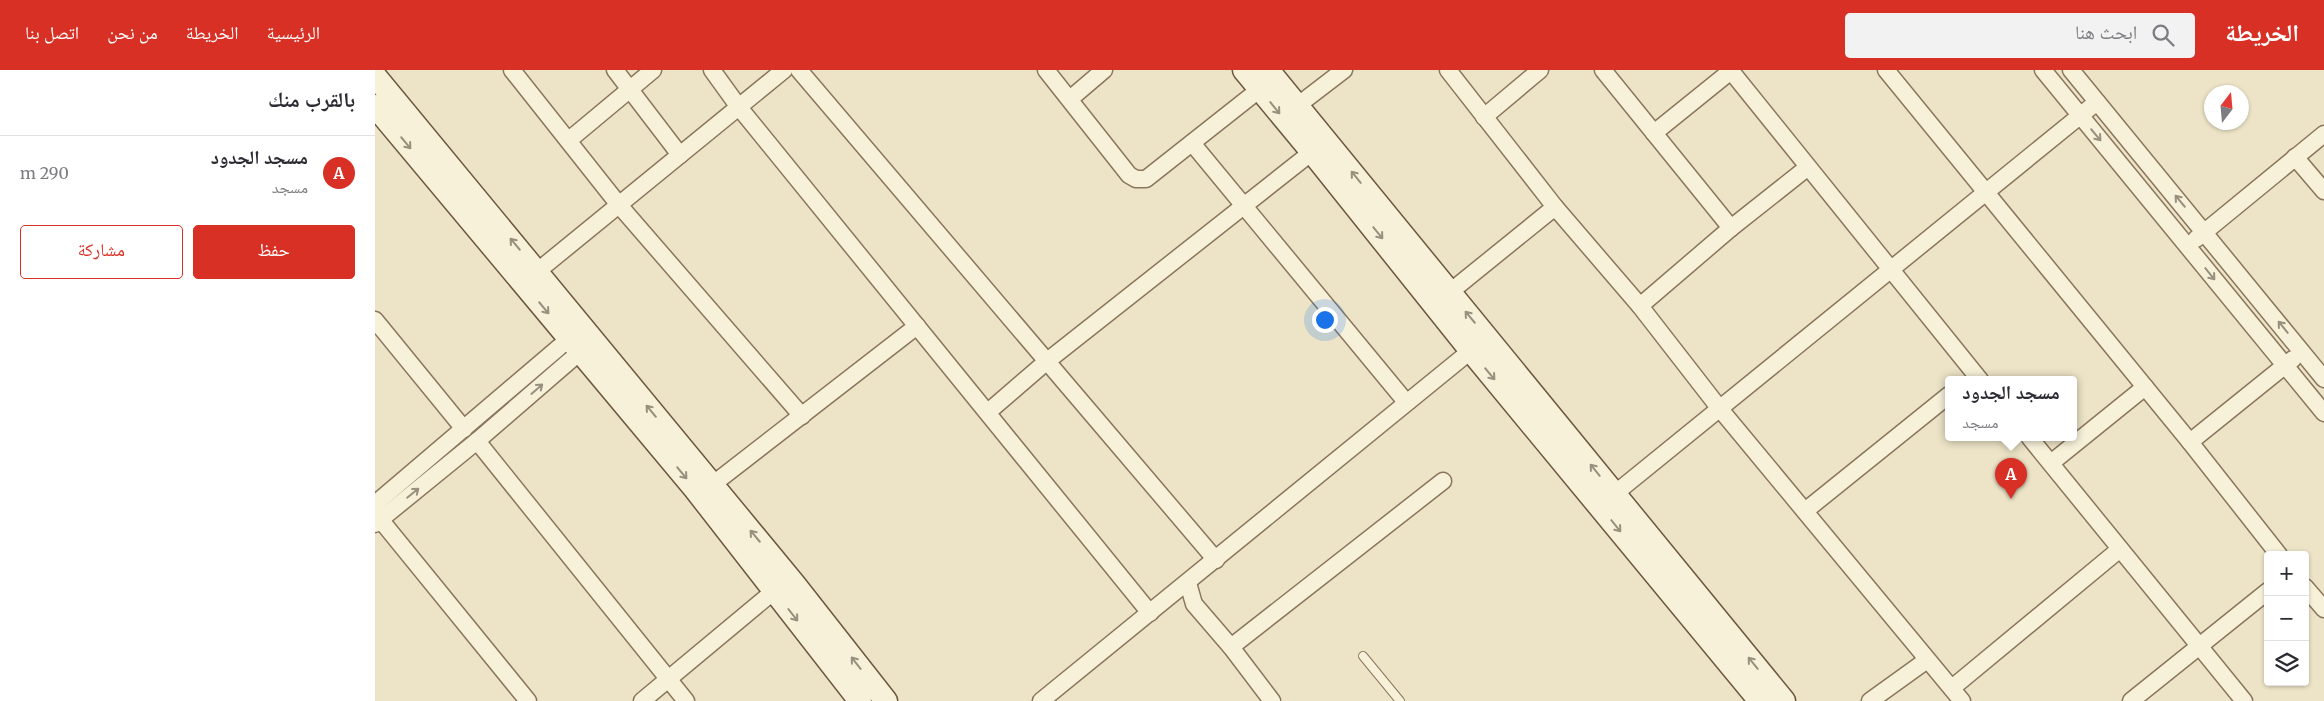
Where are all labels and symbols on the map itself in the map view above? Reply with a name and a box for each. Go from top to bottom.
north arrow [2204,85,2249,130]
one-way arrow [1269,101,1280,114]
one-way arrow [2090,128,2101,141]
one-way arrow [401,137,412,150]
one-way arrow [1351,171,1362,184]
one-way arrow [2174,195,2185,208]
one-way arrow [1372,227,1383,240]
one-way arrow [510,238,521,251]
one-way arrow [2205,267,2216,280]
one-way arrow [538,302,549,315]
your location [1312,307,1338,333]
one-way arrow [1465,310,1476,323]
one-way arrow [2277,321,2288,334]
one-way arrow [1485,367,1496,380]
one-way arrow [531,383,544,394]
one-way arrow [645,404,657,417]
pin: A [1995,458,2027,499]
one-way arrow [1589,463,1600,476]
one-way arrow [676,467,687,480]
one-way arrow [406,487,419,498]
one-way arrow [1611,519,1622,532]
one-way arrow [749,530,760,543]
one-way arrow [788,608,798,622]
one-way arrow [851,657,862,670]
one-way arrow [1748,657,1759,670]

